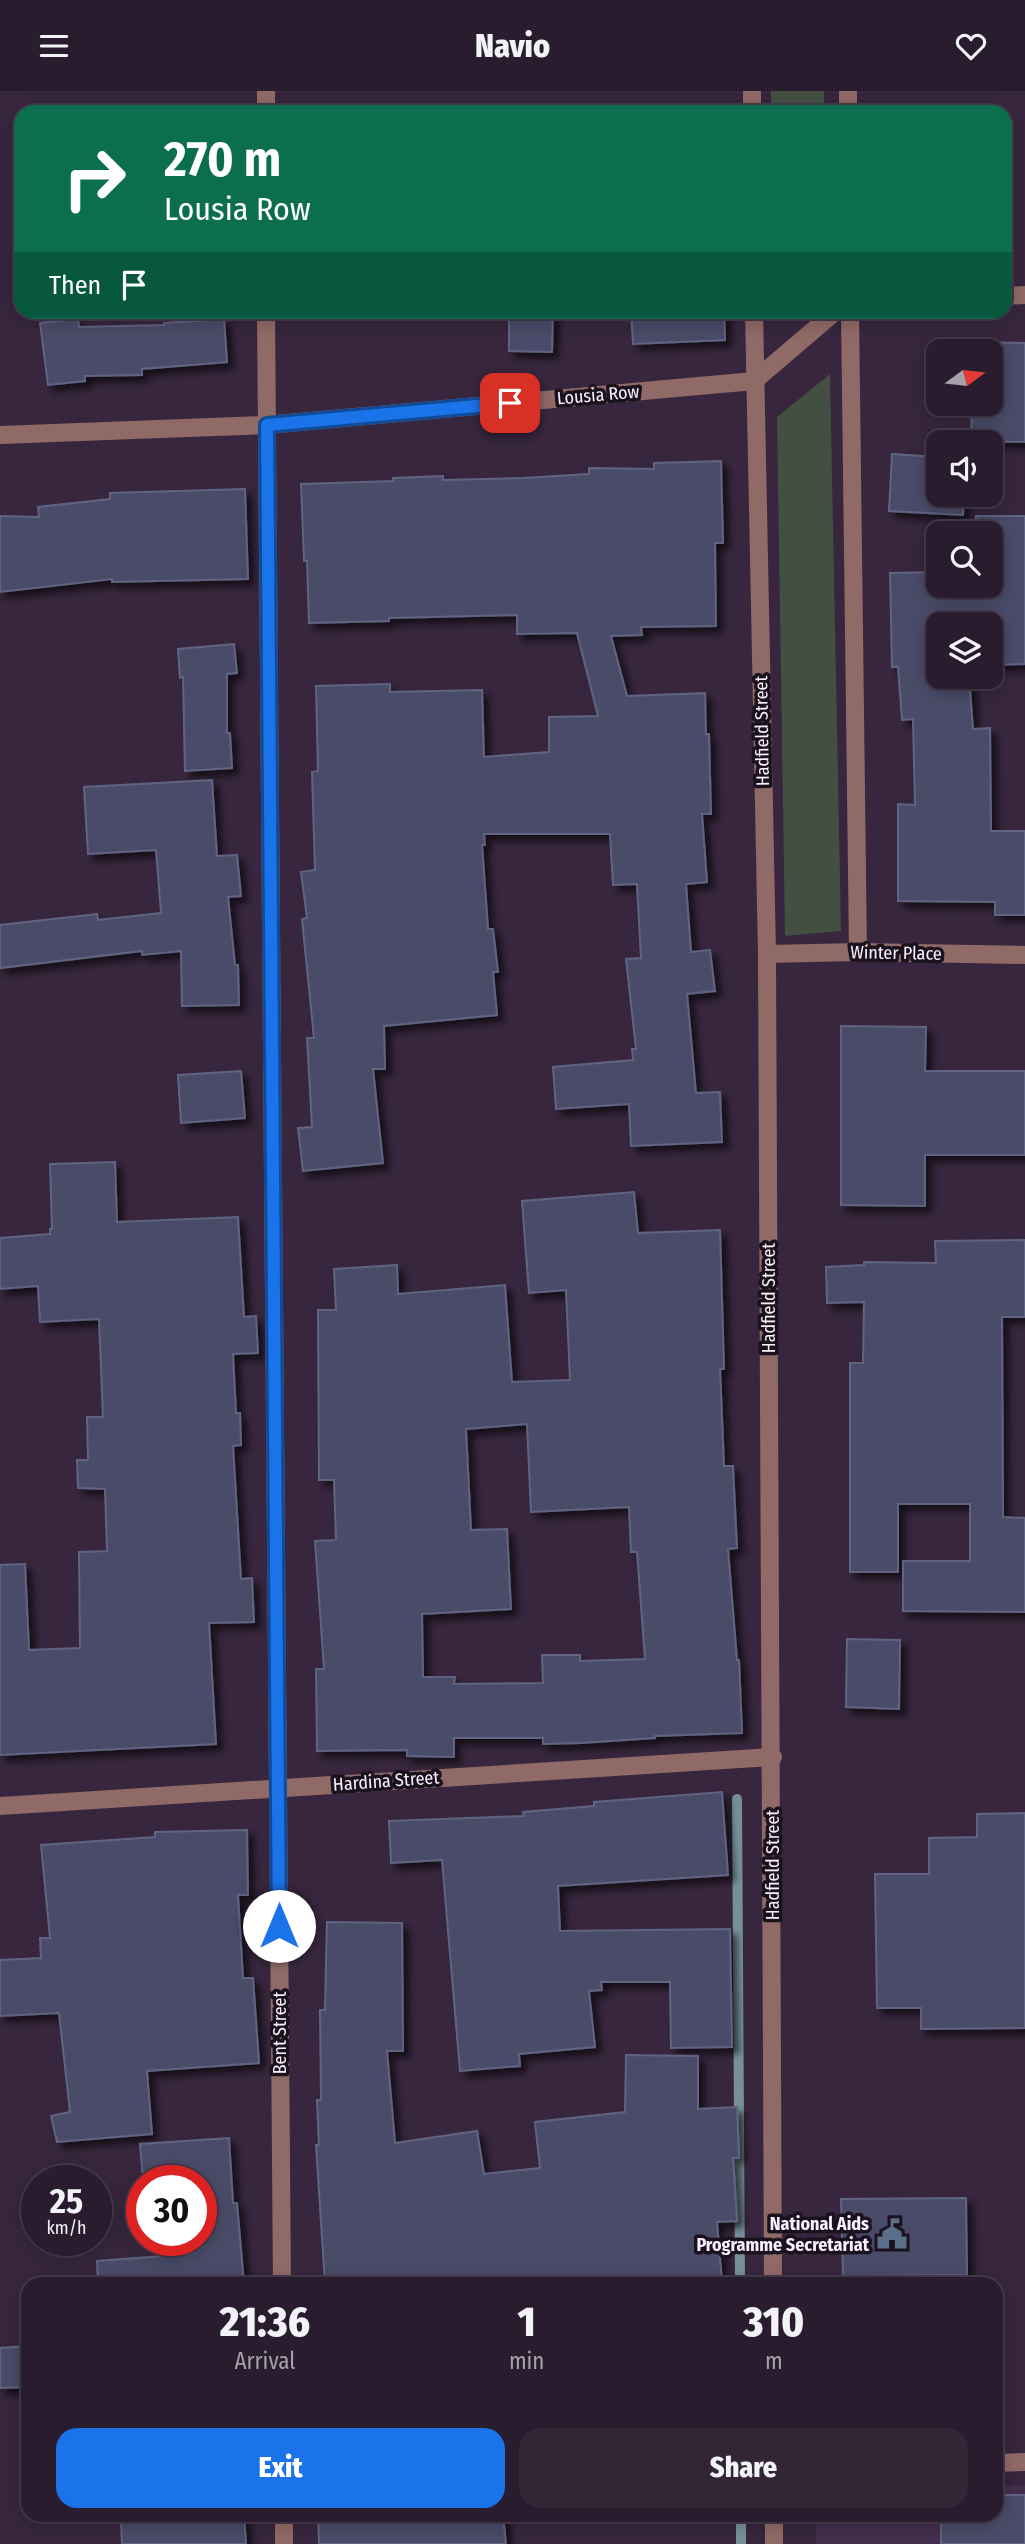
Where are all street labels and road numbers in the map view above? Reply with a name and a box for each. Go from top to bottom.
street label: Lousia Row [556,380,640,410]
street label: Hadfield Street [750,675,774,786]
street label: Winter Place [850,941,942,965]
street label: Hadfield Street [758,1243,780,1353]
street label: Hardina Street [332,1766,440,1796]
street label: Hadfield Street [762,1810,784,1920]
street label: Bent Street [269,1992,291,2074]

